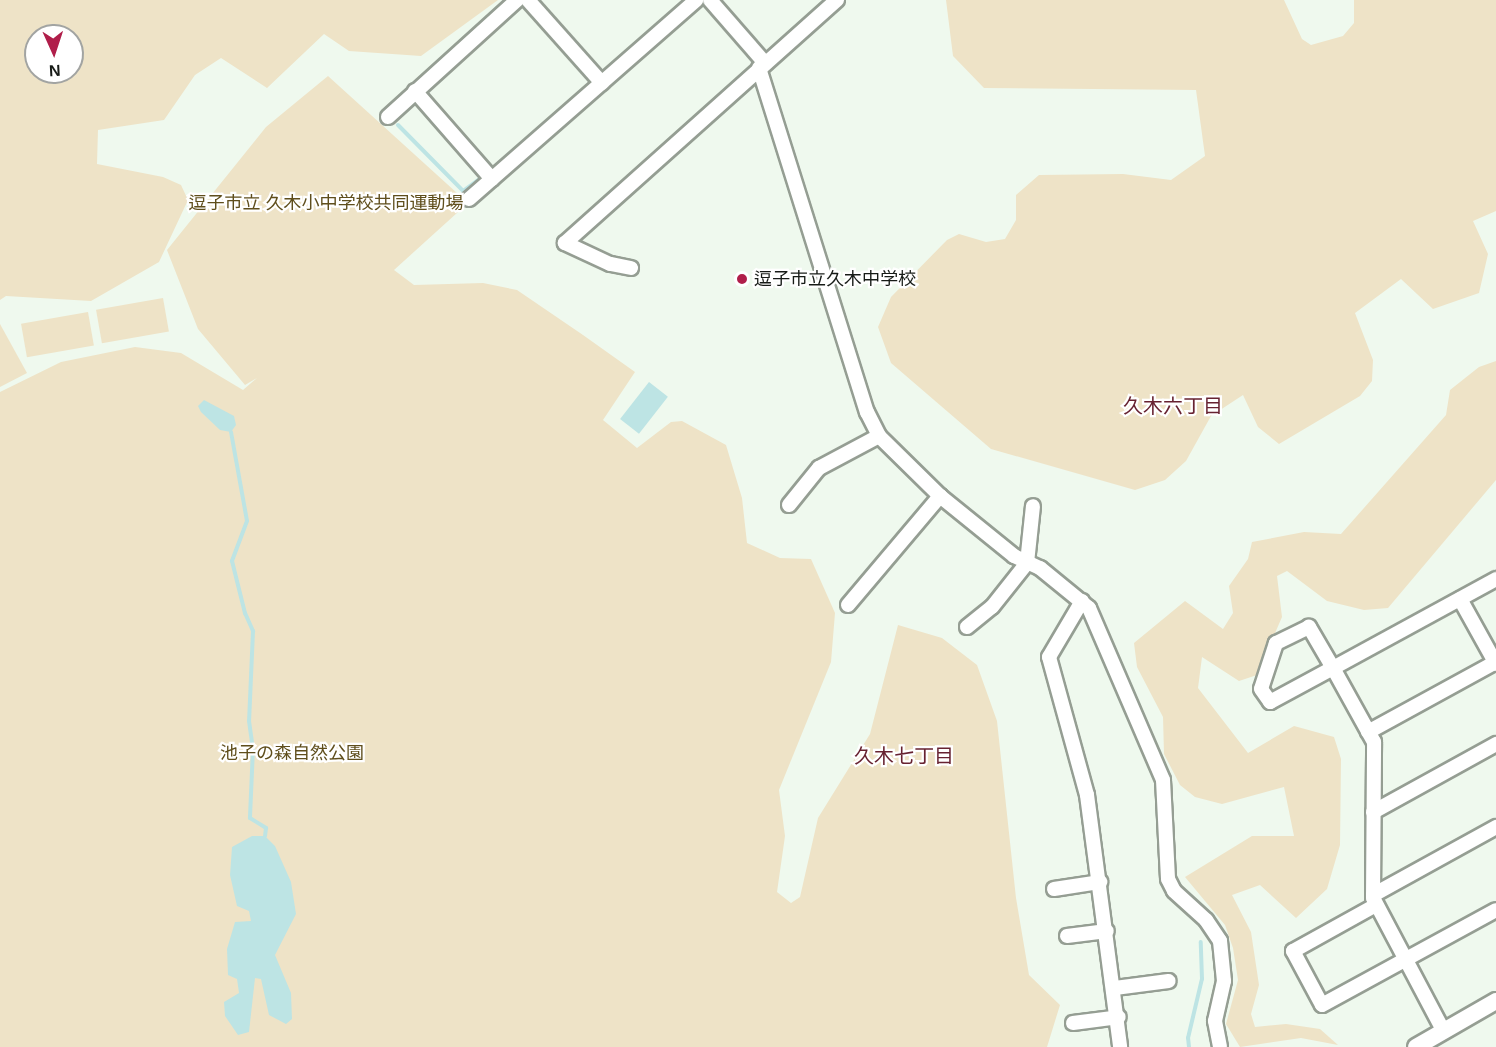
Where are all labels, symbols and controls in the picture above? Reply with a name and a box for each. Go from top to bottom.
north arrow [24,24,84,84]
text: N [49,62,61,79]
park label: 逗子市立 久木小中学校共同運動場 [188,192,464,214]
place label: 逗子市立久木中学校 [754,268,916,290]
marker: 逗子市立久木中学校 [735,272,749,286]
district label: 久木六丁目 [1123,394,1223,418]
park label: 池子の森自然公園 [220,742,364,764]
district label: 久木七丁目 [854,744,954,768]

